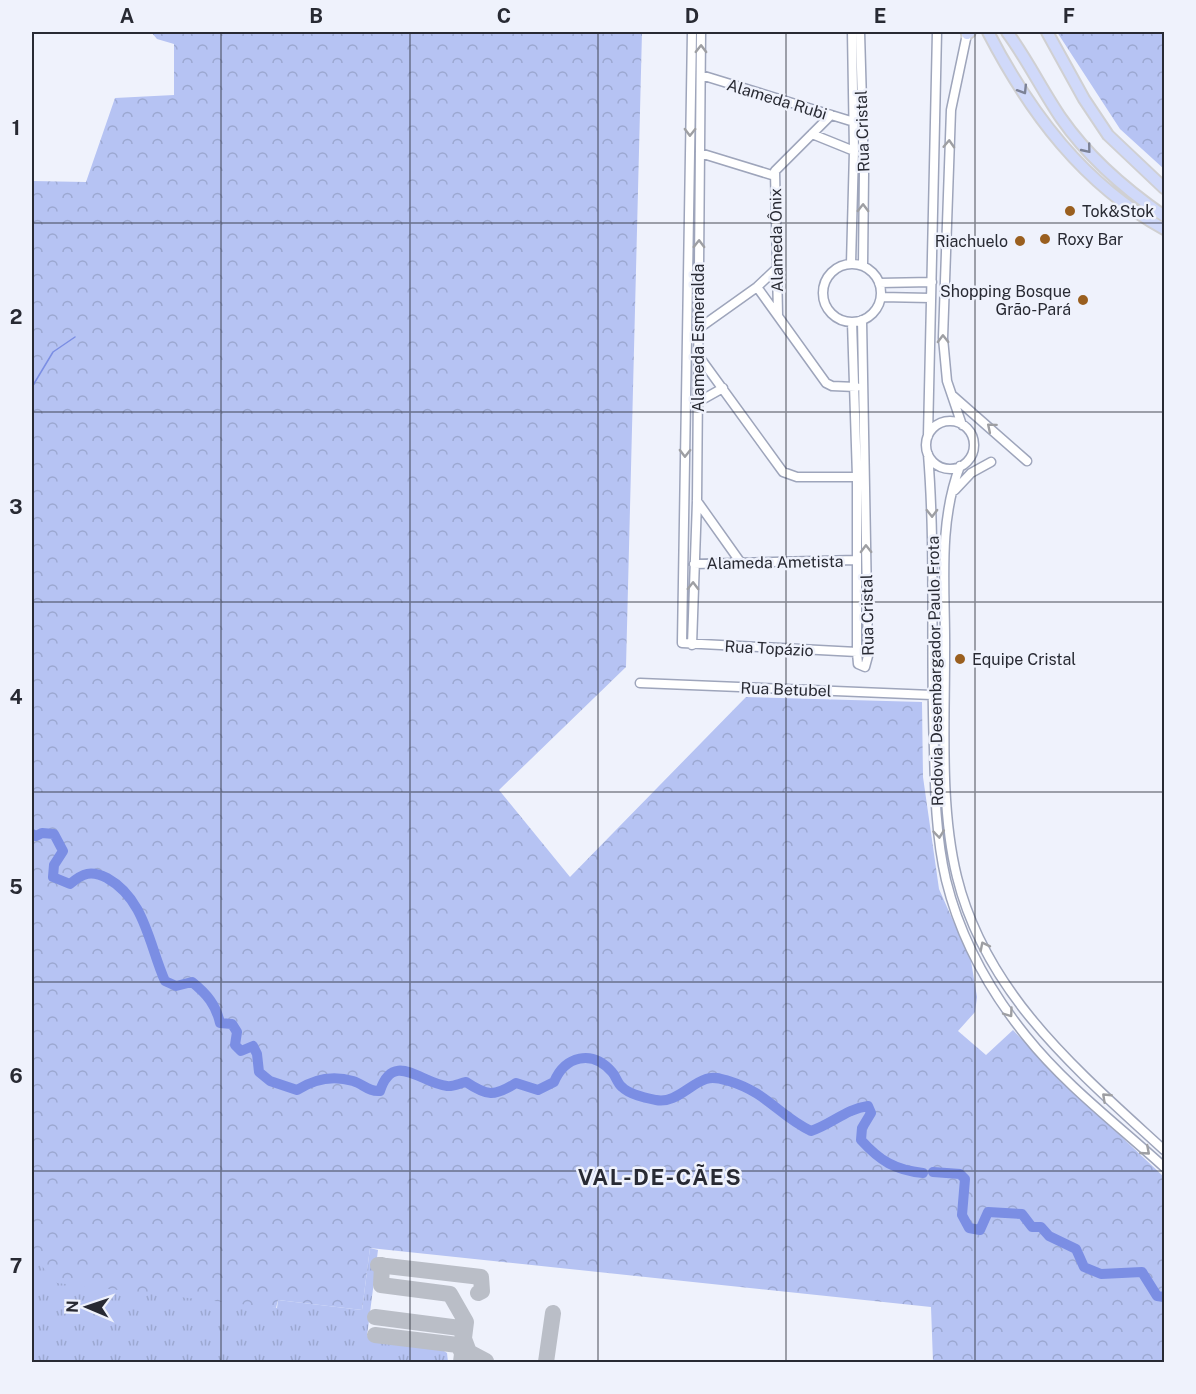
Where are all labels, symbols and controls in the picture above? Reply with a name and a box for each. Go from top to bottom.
text: A [120,4,134,28]
text: B [309,4,323,28]
text: C [497,4,511,28]
text: D [685,4,699,28]
text: E [874,4,886,28]
text: F [1063,4,1075,28]
one-way arrow [695,45,707,54]
street label: Alameda Rubi [724,75,829,124]
one-way arrow [1015,83,1026,94]
street label: Rua Cristal [852,90,873,172]
text: 1 [12,116,20,140]
one-way arrow [684,127,697,136]
one-way arrow [943,139,956,148]
one-way arrow [1080,142,1091,153]
street label: Alameda Ônix [765,188,787,292]
place label: Tok&Stok [1082,202,1154,221]
one-way arrow [857,203,870,212]
marker: Tok&Stok [1063,204,1077,218]
place label: Roxy Bar [1057,230,1123,249]
place label: Riachuelo [935,232,1008,251]
marker: Roxy Bar [1038,232,1052,246]
marker: Riachuelo [1013,234,1027,248]
one-way arrow [693,240,705,249]
street label: Alameda Esmeralda [689,264,708,412]
place label: Shopping Bosque Grão-Pará [940,282,1071,319]
marker: Shopping Bosque Grão-Pará [1076,293,1090,307]
text: 2 [10,305,22,329]
one-way arrow [937,334,950,343]
one-way arrow [987,424,998,435]
one-way arrow [679,448,691,457]
text: 3 [9,495,23,519]
one-way arrow [926,508,938,517]
street label: Rodovia Desembargador Paulo Frota [924,536,947,806]
one-way arrow [860,544,872,553]
street label: Alameda Ametista [706,552,844,573]
street label: Rua Cristal [857,574,878,656]
one-way arrow [687,582,700,591]
street label: Rua Topázio [724,637,814,660]
place label: Equipe Cristal [972,650,1076,669]
marker: Equipe Cristal [953,652,967,666]
street label: Rua Betubel [740,678,832,701]
text: 4 [9,685,23,709]
one-way arrow [932,829,945,838]
text: 5 [9,875,23,899]
one-way arrow [980,942,992,953]
one-way arrow [1002,1006,1013,1017]
text: 6 [9,1064,23,1088]
one-way arrow [1102,1093,1113,1104]
one-way arrow [1139,1144,1150,1155]
district label: VAL-DE-CÃES [578,1163,742,1190]
text: 7 [10,1254,22,1278]
north arrow [57,1277,117,1337]
text: N [63,1300,82,1313]

